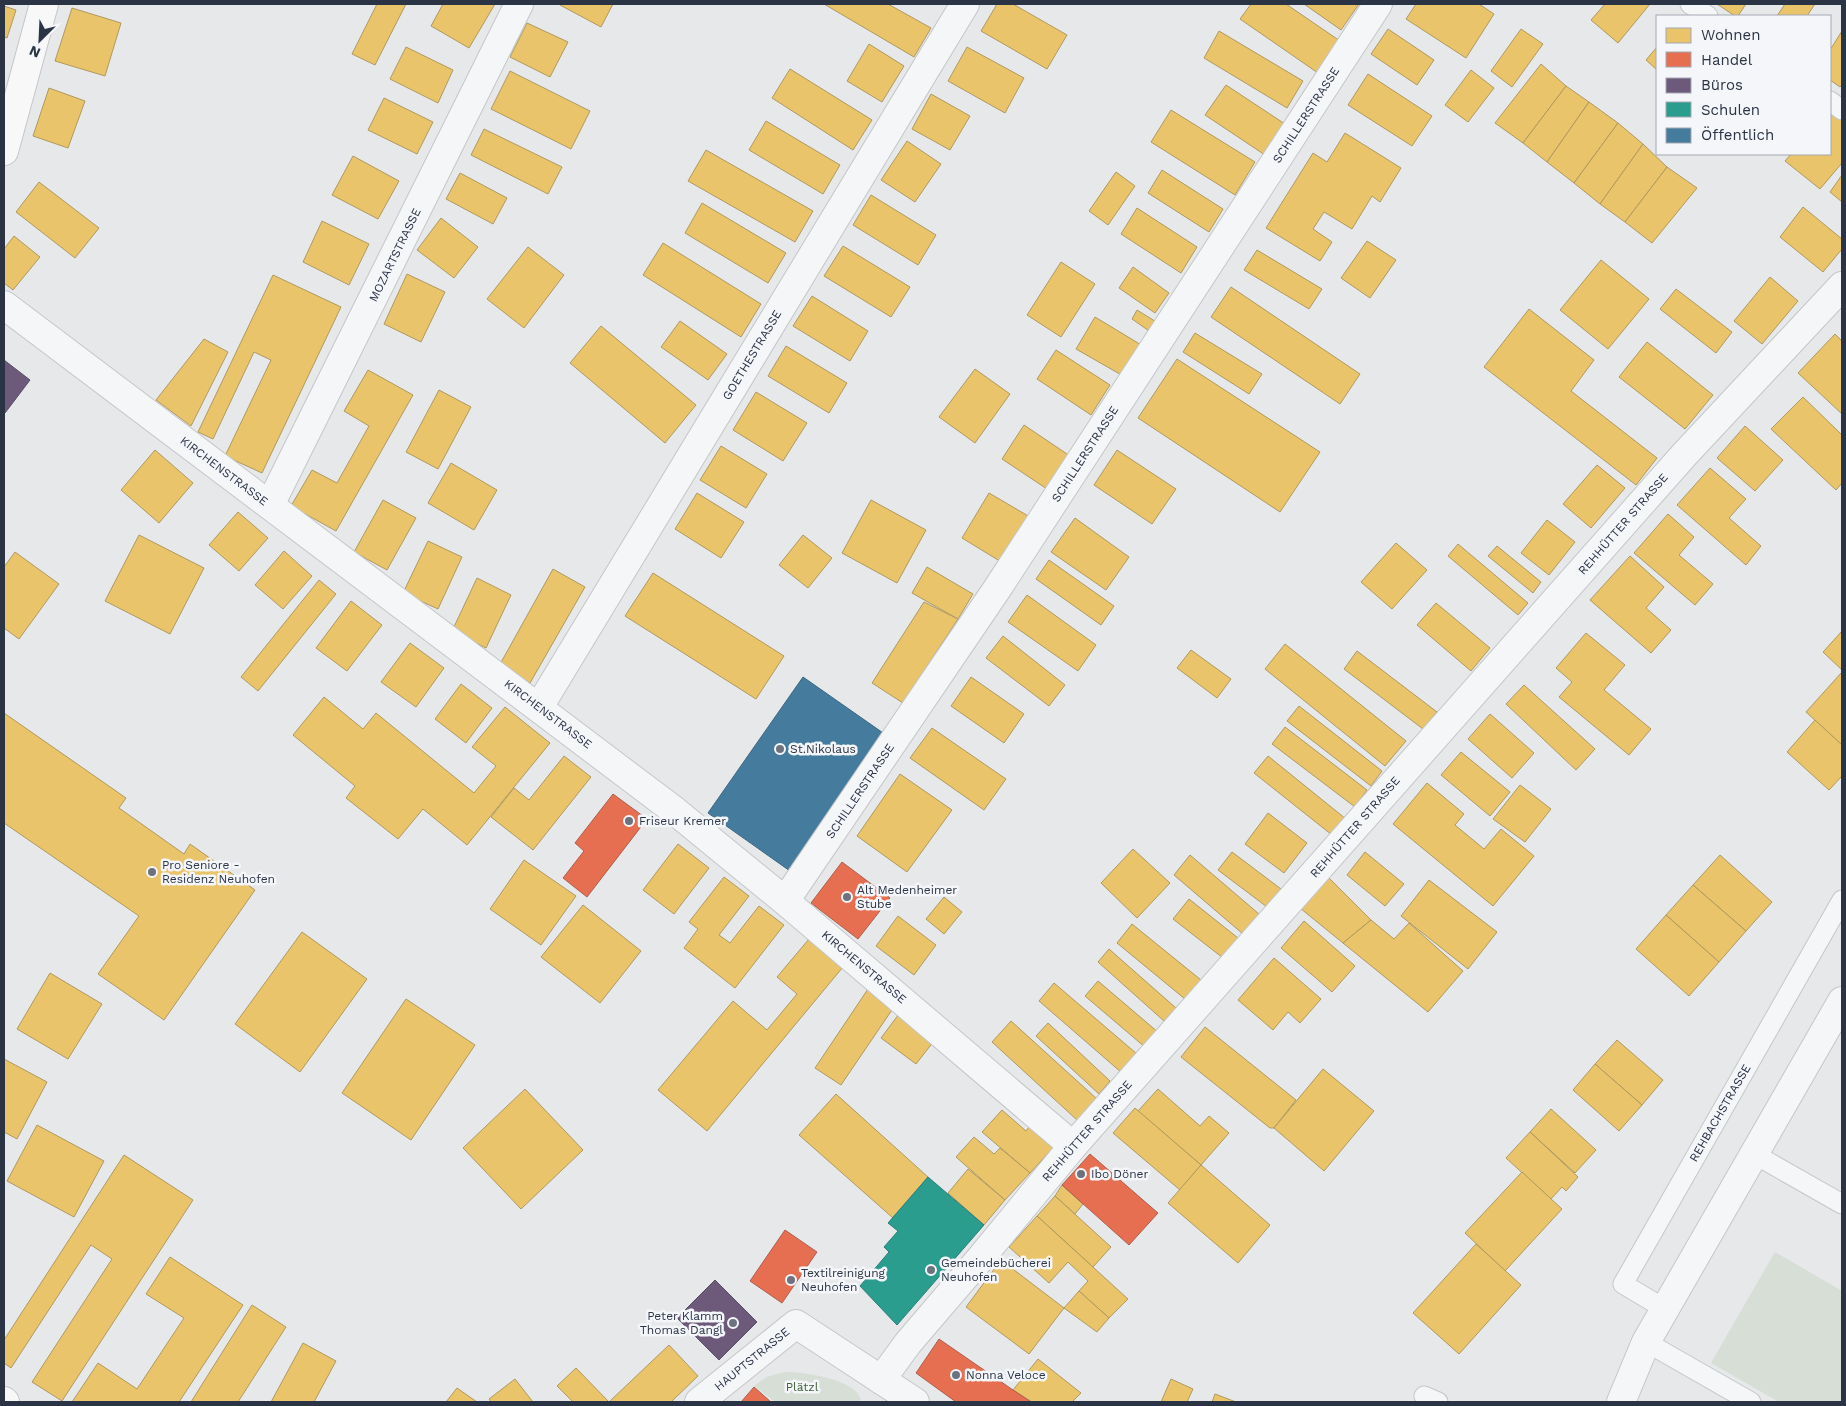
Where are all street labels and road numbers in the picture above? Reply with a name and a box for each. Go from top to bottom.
street label: SCHILLERSTRASSE [1270,64,1342,166]
street label: MOZARTSTRASSE [366,206,424,304]
street label: GOETHESTRASSE [720,307,785,403]
street label: SCHILLERSTRASSE [1049,403,1121,505]
street label: KIRCHENSTRASSE [177,433,271,509]
street label: REHHÜTTER STRASSE [1575,470,1671,577]
street label: KIRCHENSTRASSE [501,676,595,752]
street label: SCHILLERSTRASSE [823,741,897,841]
street label: REHHÜTTER STRASSE [1307,773,1403,880]
street label: KIRCHENSTRASSE [819,927,909,1007]
street label: REHBACHSTRASSE [1686,1061,1754,1164]
street label: REHHÜTTER STRASSE [1039,1077,1135,1184]
street label: HAUPTSTRASSE [712,1324,793,1394]

